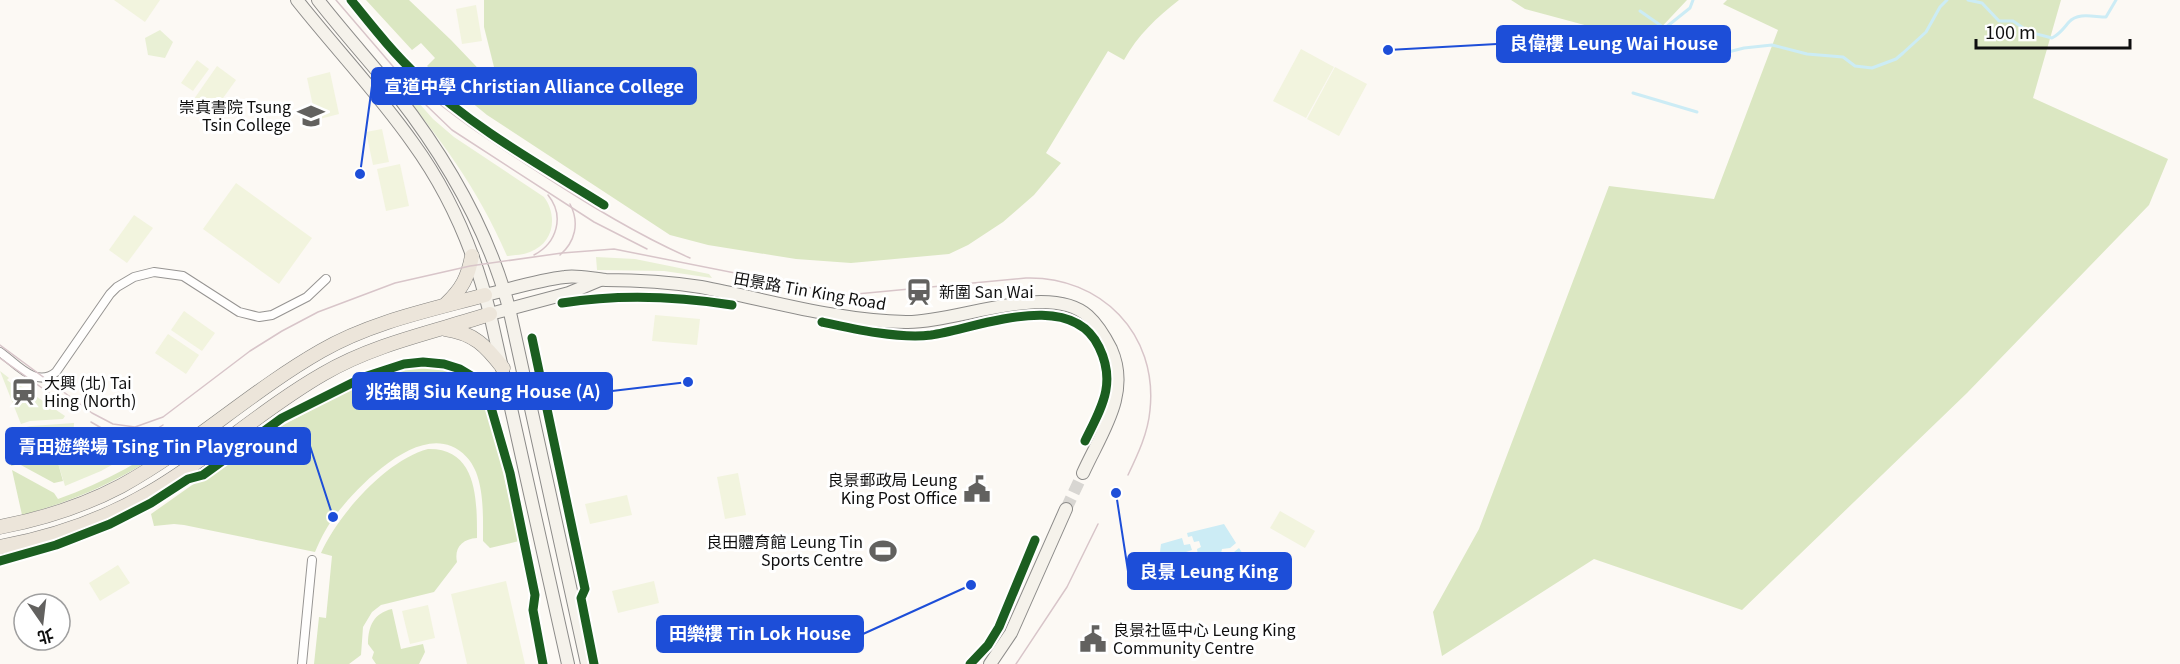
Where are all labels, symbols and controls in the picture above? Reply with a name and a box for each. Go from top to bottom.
scale bar [1976,12,2130,50]
text: 100 m [1985,18,2036,44]
callout: 良偉樓 Leung Wai House [1497,26,1730,62]
text: 良偉樓 Leung Wai House [1510,29,1718,55]
callout: 宣道中學 Christian Alliance College [372,68,696,104]
text: 宣道中學 Christian Alliance College [384,72,684,98]
place label: 崇真書院 Tsung Tsin College [179,94,291,136]
school or university icon: 崇真書院 Tsung Tsin College [296,101,326,131]
street label: 田景路 Tin King Road [732,265,888,315]
station icon: 新圍 San Wai [904,277,934,307]
place label: 新圍 San Wai [939,279,1034,303]
place label: 大興 (北) Tai Hing (North) [44,370,136,412]
callout: 兆強閣 Siu Keung House (A) [353,373,612,409]
station icon: 大興 (北) Tai Hing (North) [9,377,39,407]
text: 兆強閣 Siu Keung House (A) [365,377,601,403]
callout: 青田遊樂場 Tsing Tin Playground [6,428,310,464]
text: 青田遊樂場 Tsing Tin Playground [18,432,298,458]
place label: 良景郵政局 Leung King Post Office [828,467,957,509]
public building icon: 良景郵政局 Leung King Post Office [962,474,992,504]
place label: 良田體育館 Leung Tin Sports Centre [706,529,863,571]
sports icon: 良田體育館 Leung Tin Sports Centre [868,536,898,566]
callout: 良景 Leung King [1128,553,1291,589]
text: 良景 Leung King [1140,557,1279,583]
north arrow [12,592,72,652]
callout: 田樂樓 Tin Lok House [657,616,863,652]
place label: 良景社區中心 Leung King Community Centre [1113,617,1296,659]
text: 田樂樓 Tin Lok House [669,619,851,645]
text: 北 [35,624,57,651]
public building icon: 良景社區中心 Leung King Community Centre [1078,624,1108,654]

